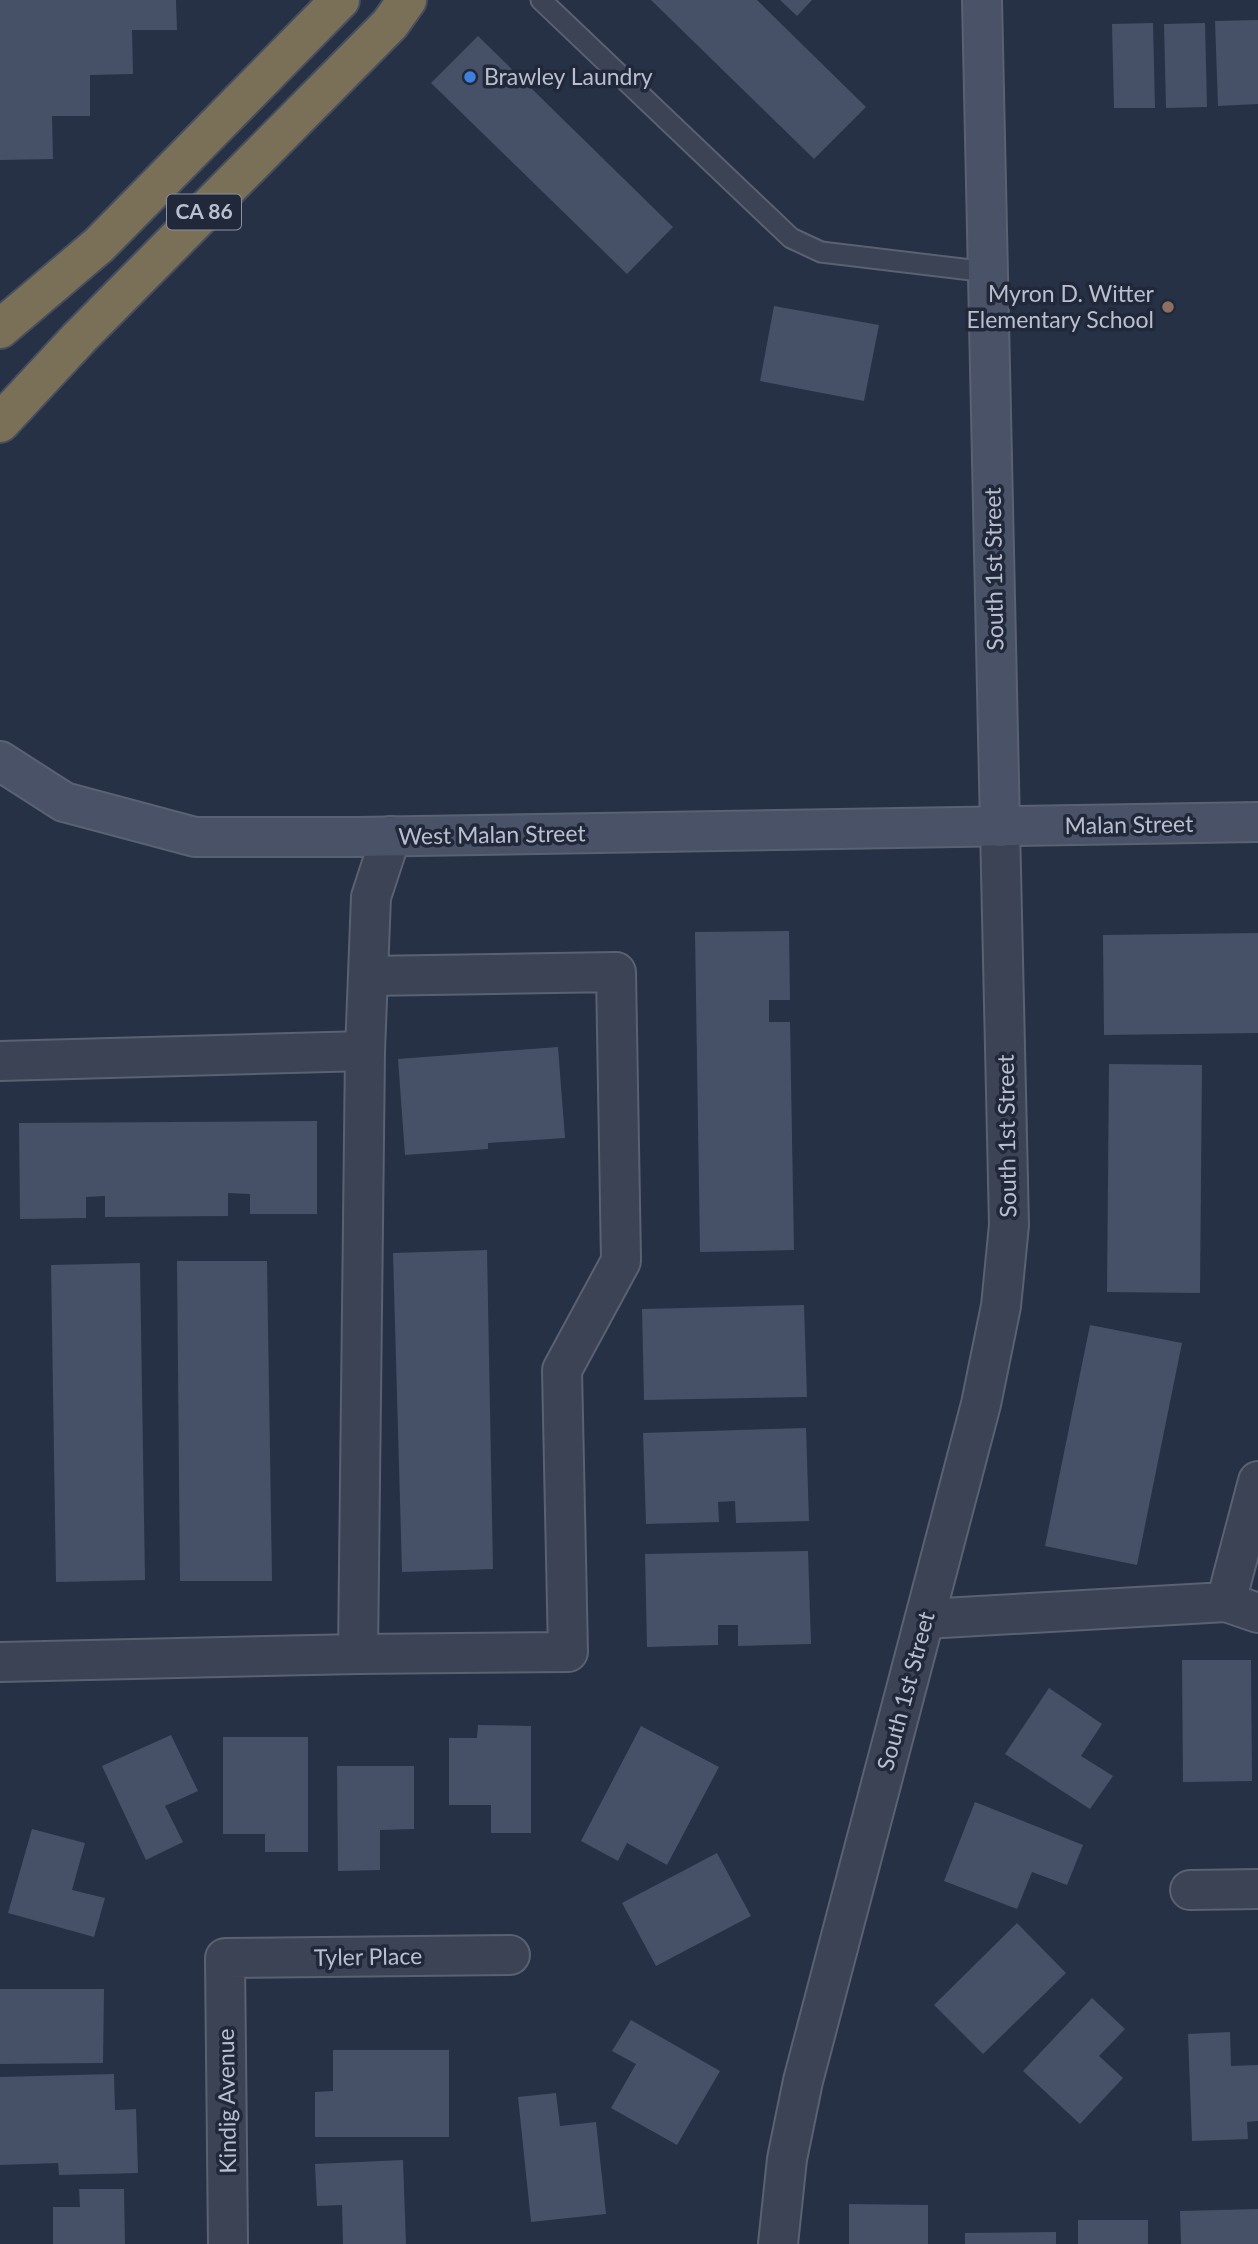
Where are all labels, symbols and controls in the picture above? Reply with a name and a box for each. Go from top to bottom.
place label: Brawley Laundry [484,62,653,90]
marker: Brawley Laundry [462,69,478,85]
road number: CA 86 [167,194,241,230]
place label: Myron D. Witter Elementary School [967,279,1155,333]
marker: Myron D. Witter Elementary School [1160,299,1176,315]
street label: South 1st Street [978,486,1008,651]
street label: Malan Street [1064,809,1194,839]
street label: West Malan Street [398,818,587,850]
street label: South 1st Street [991,1053,1021,1218]
street label: South 1st Street [870,1608,940,1773]
street label: Tyler Place [314,1941,422,1971]
street label: Kindig Avenue [211,2028,241,2174]

